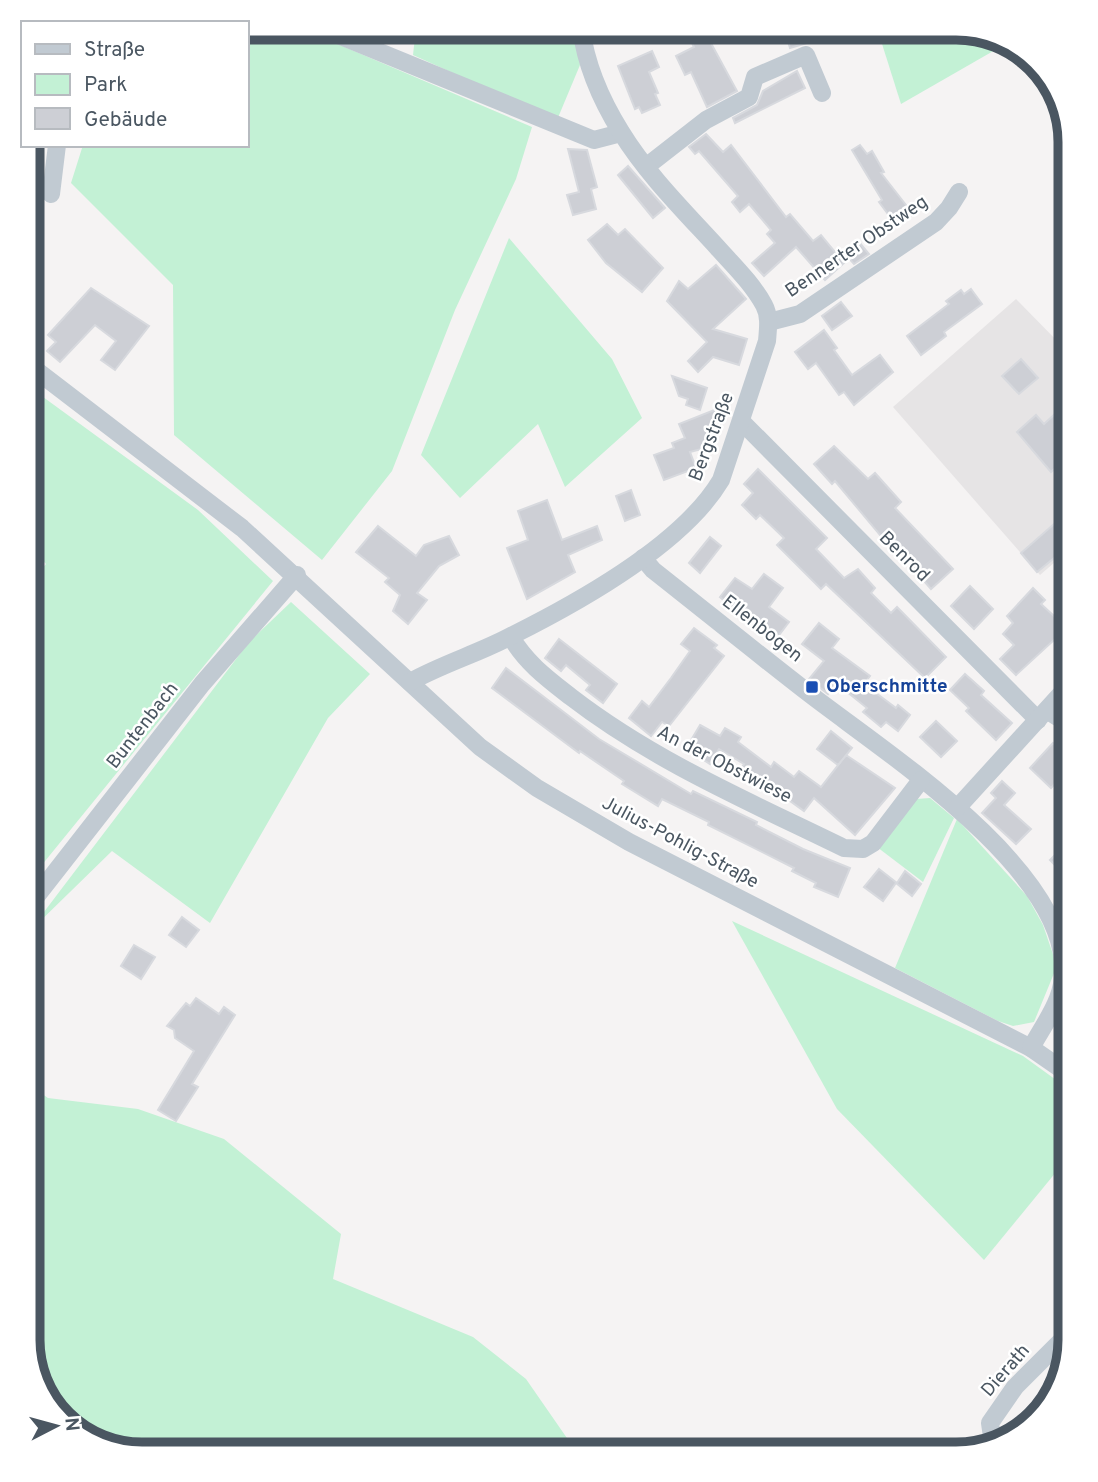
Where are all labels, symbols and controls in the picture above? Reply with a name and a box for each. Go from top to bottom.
legend [21,21,248,147]
text: Straße [84,37,145,64]
text: Park [84,72,127,99]
text: Gebäude [84,107,167,134]
street label: Bennerter Obstweg [781,190,933,304]
street label: Bergstraße [684,389,740,485]
street label: Benrod [873,526,935,588]
street label: Ellenbogen [717,590,807,668]
place label: Oberschmitte [826,675,948,699]
street label: Buntenbach [102,678,184,774]
marker: Oberschmitte [804,679,820,695]
street label: An der Obstwiese [652,721,796,809]
street label: Julius-Pohlig-Straße [597,791,763,895]
street label: Dierath [976,1340,1036,1402]
north arrow [21,1391,91,1461]
text: N [58,1416,84,1432]

